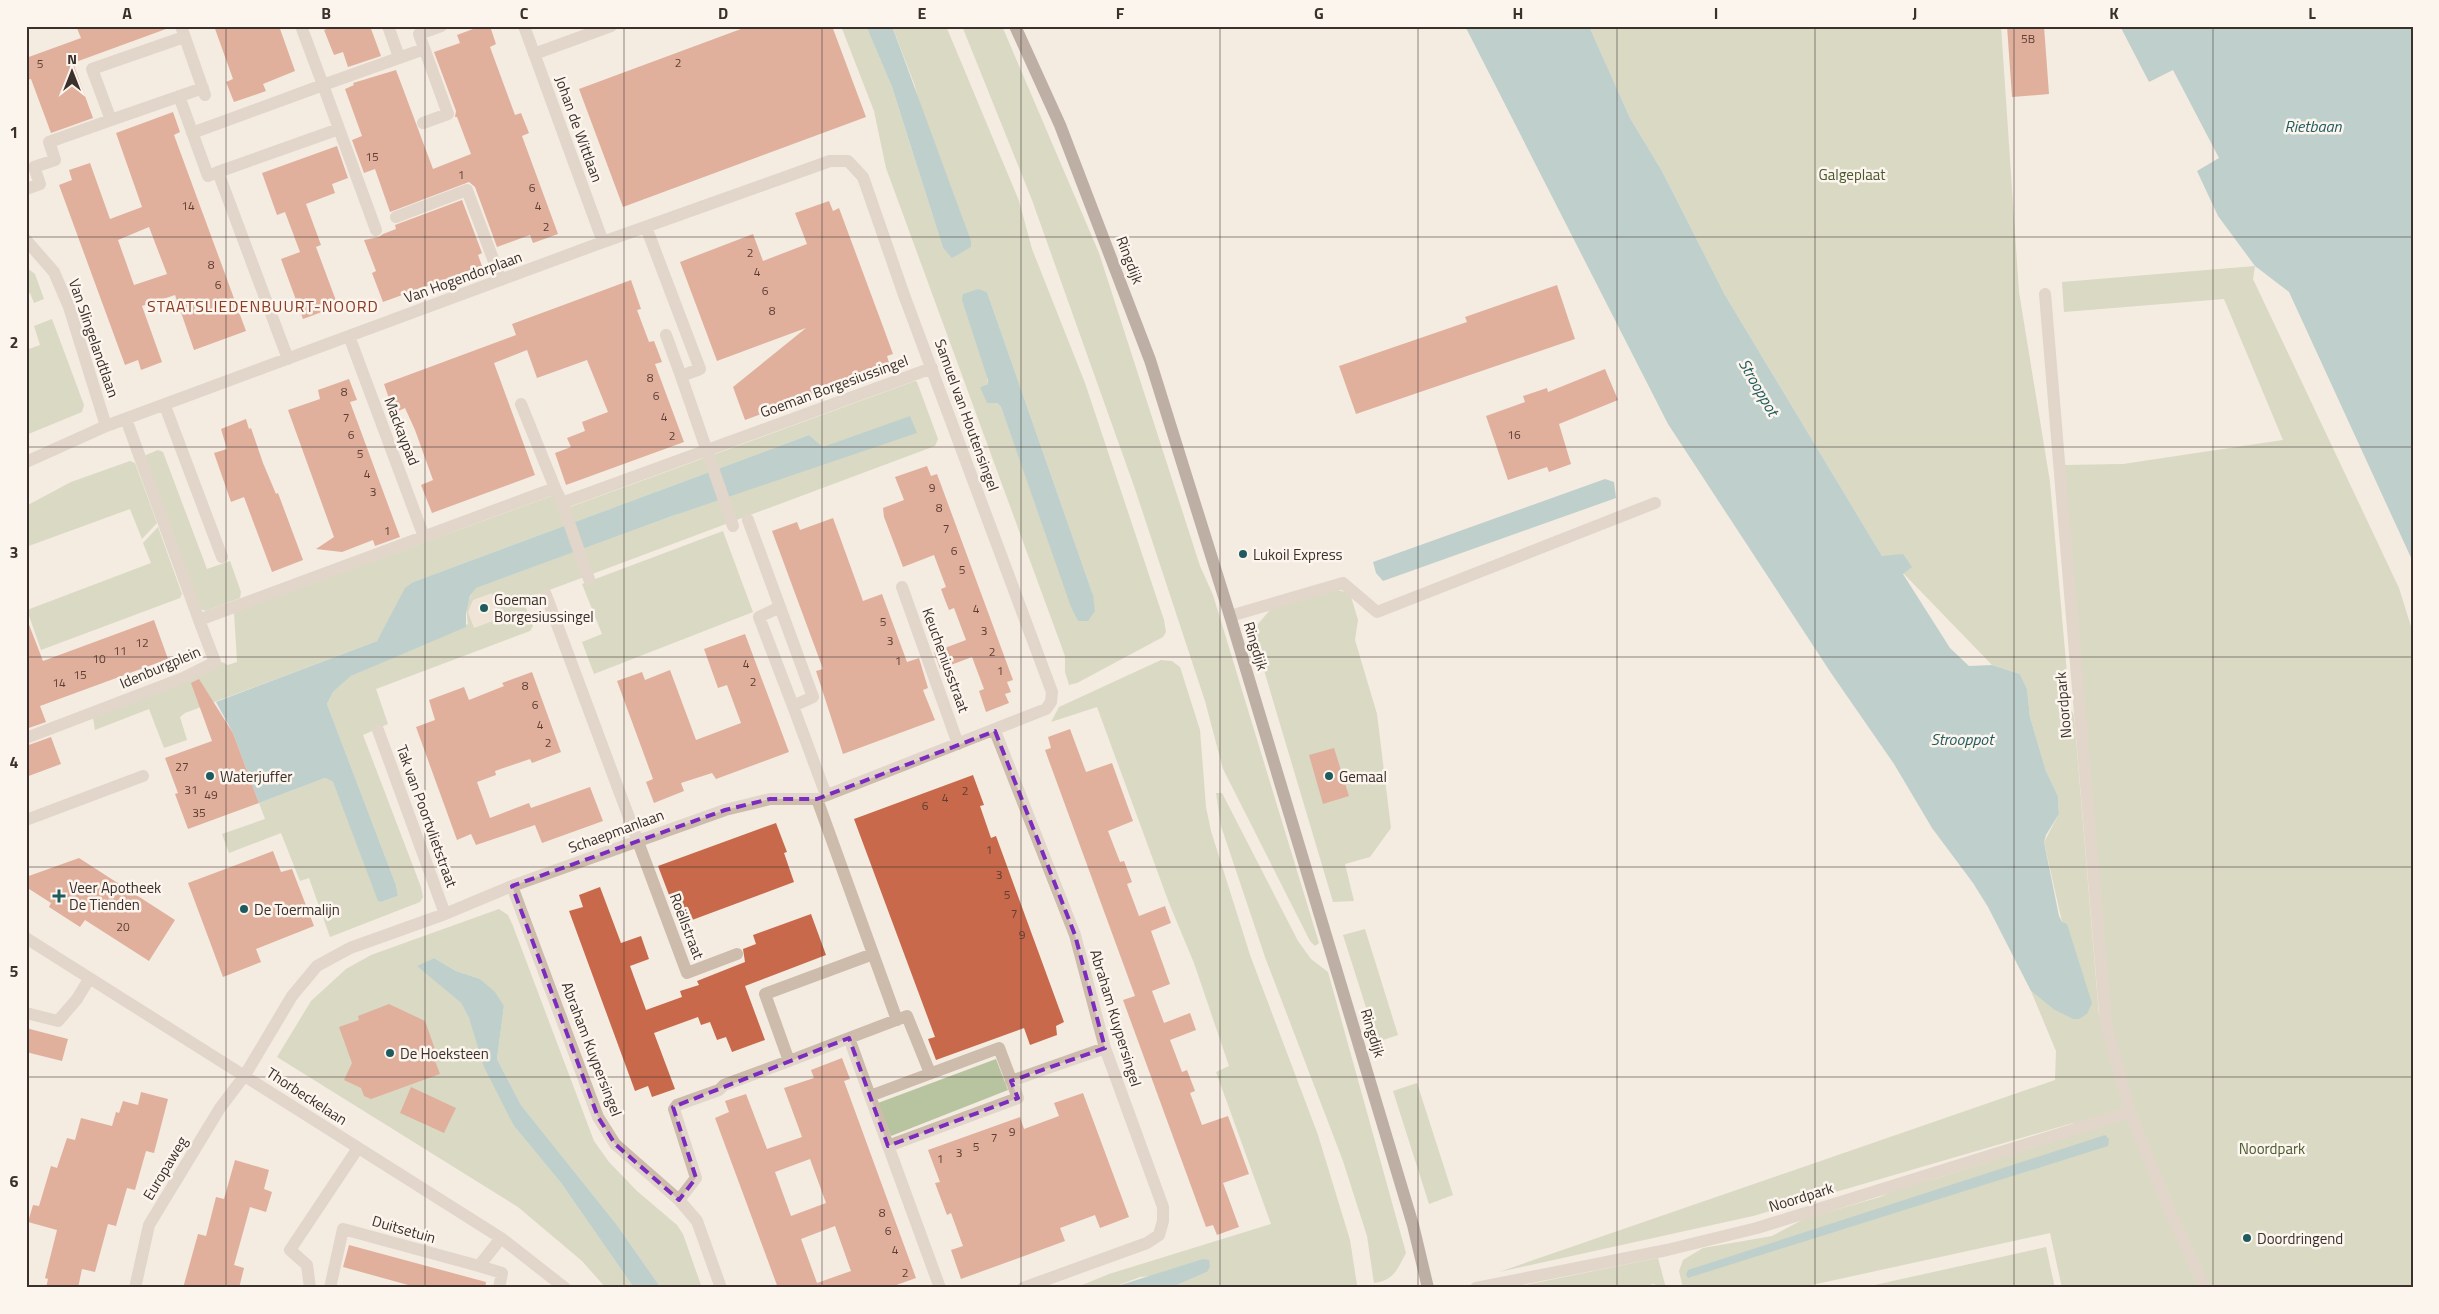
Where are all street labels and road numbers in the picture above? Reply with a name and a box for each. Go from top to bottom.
street label: Johan de Wittlaan [549,73,609,185]
street label: Ringdijk [1110,233,1150,287]
street label: Van Hogendorplaan [401,245,525,309]
street label: Van Slingelandtlaan [63,276,125,400]
street label: Samuel van Houtensingel [929,336,1005,494]
street label: Goeman Borgesiussingel [757,349,911,423]
street label: Mackaypad [378,393,426,469]
street label: Keucheniusstraat [916,604,976,716]
street label: Ringdijk [1238,619,1274,673]
street label: Idenburgplein [116,640,204,694]
street label: Noordpark [2049,671,2077,739]
street label: Tak van Poortvlietstraat [391,742,464,891]
street label: Schaepmanlaan [565,803,667,859]
street label: Roëllstraat [664,890,710,963]
street label: Abraham Kuypersingel [1084,947,1148,1089]
street label: Abraham Kuypersingel [556,978,628,1120]
street label: Ringdijk [1355,1006,1391,1060]
street label: Thorbeckelaan [262,1061,352,1131]
street label: Europaweg [137,1131,193,1204]
street label: Noordpark [1766,1176,1836,1218]
street label: Duitsetuin [369,1209,439,1249]

